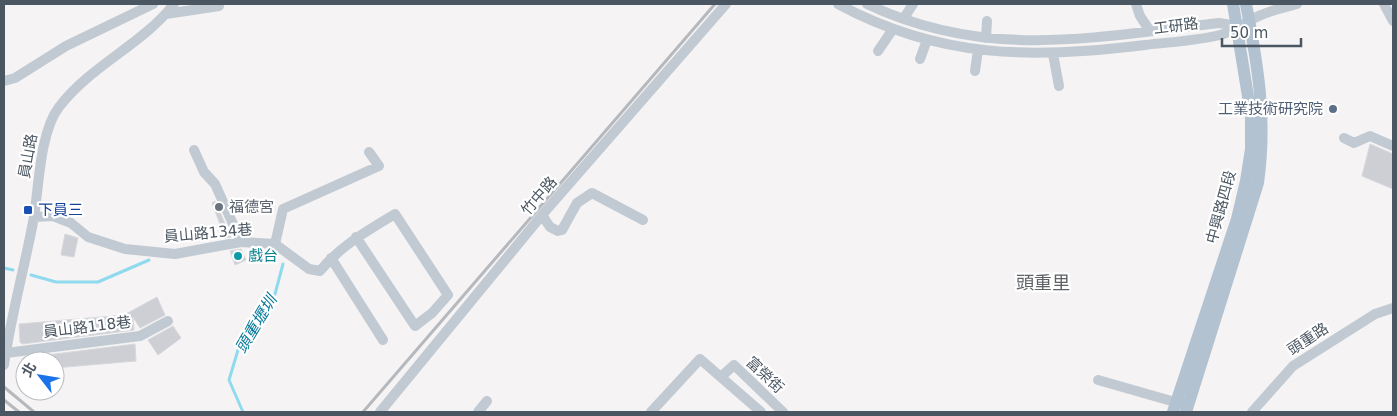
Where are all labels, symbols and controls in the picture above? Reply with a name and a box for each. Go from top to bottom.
street label: 工研路 [1153,14,1199,38]
scale bar [1222,15,1301,47]
text: 50 m [1230,24,1268,42]
place label: 工業技術研究院 [1218,100,1323,118]
marker: 工業技術研究院 [1327,103,1339,115]
street label: 員山路 [15,132,41,180]
street label: 中興路四段 [1203,168,1239,246]
street label: 竹中路 [517,173,561,219]
place label: 福德宮 [229,198,274,216]
place label: 下員三 [38,201,83,219]
marker: 福德宮 [213,201,225,213]
marker: 下員三 [22,204,34,216]
street label: 員山路134巷 [163,220,253,246]
place label: 戲台 [248,247,278,265]
marker: 戲台 [232,250,244,262]
district label: 頭重里 [1016,272,1070,293]
water label: 頭重壢圳 [231,290,282,356]
street label: 員山路118巷 [42,313,132,341]
street label: 頭重路 [1284,319,1332,359]
north arrow [15,351,65,401]
street label: 富榮街 [742,353,788,397]
text: 北 [18,359,39,379]

